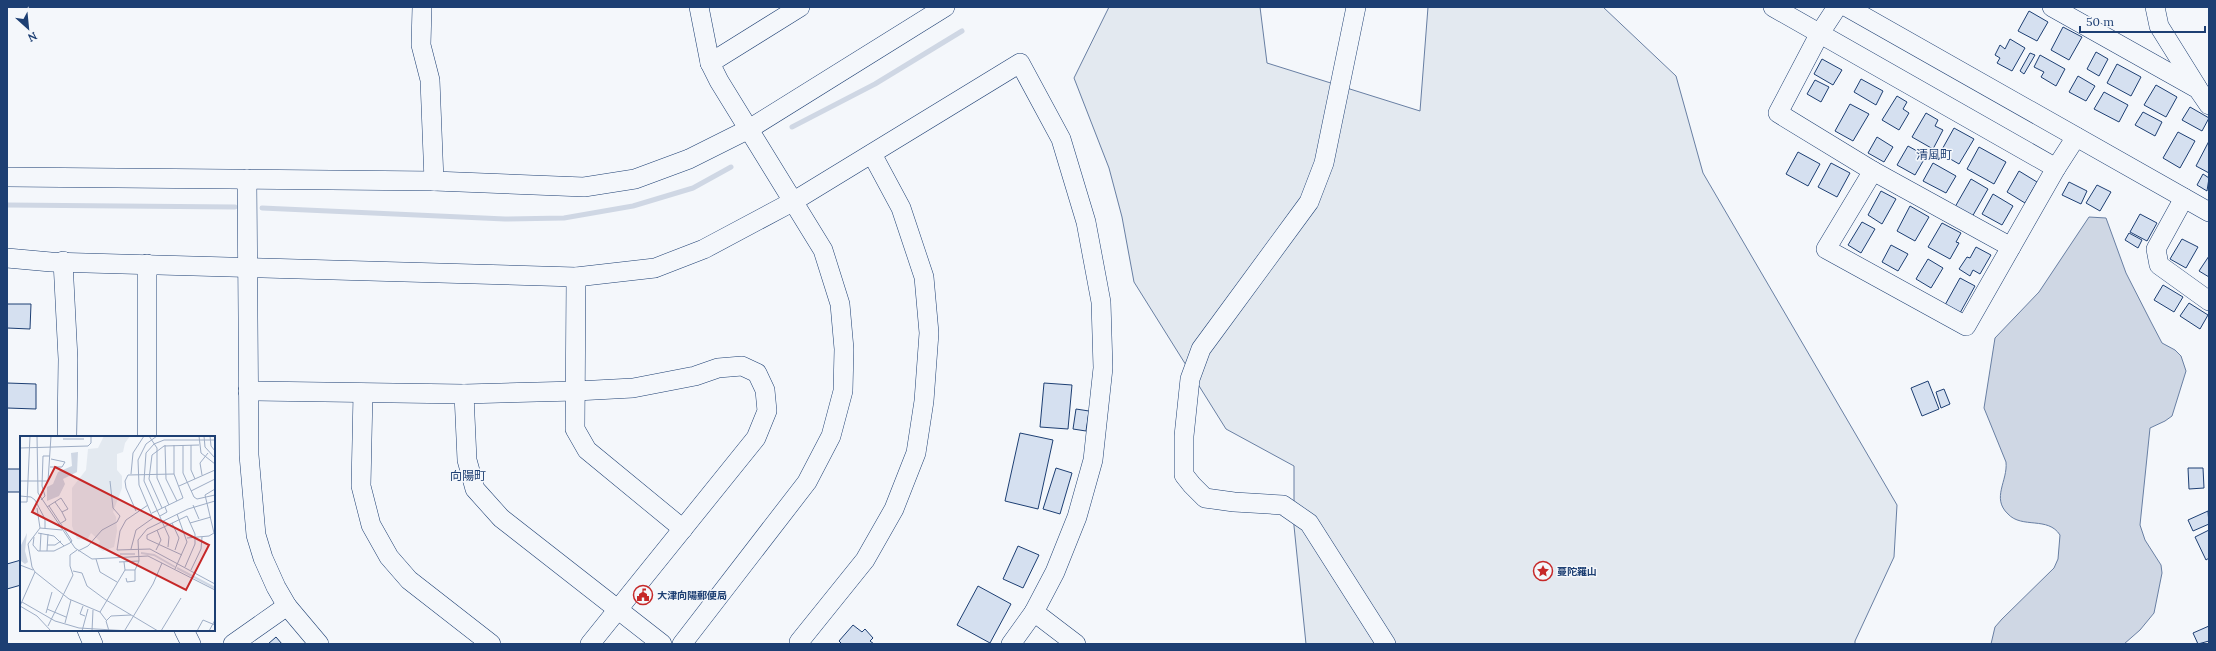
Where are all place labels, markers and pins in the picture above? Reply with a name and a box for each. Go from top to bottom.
place icon: 蔓陀羅山 [1532,560,1554,582]
place label: 蔓陀羅山 [1557,565,1597,578]
public building icon: 大津向陽郵便局 [632,584,654,606]
place label: 大津向陽郵便局 [657,589,727,602]

